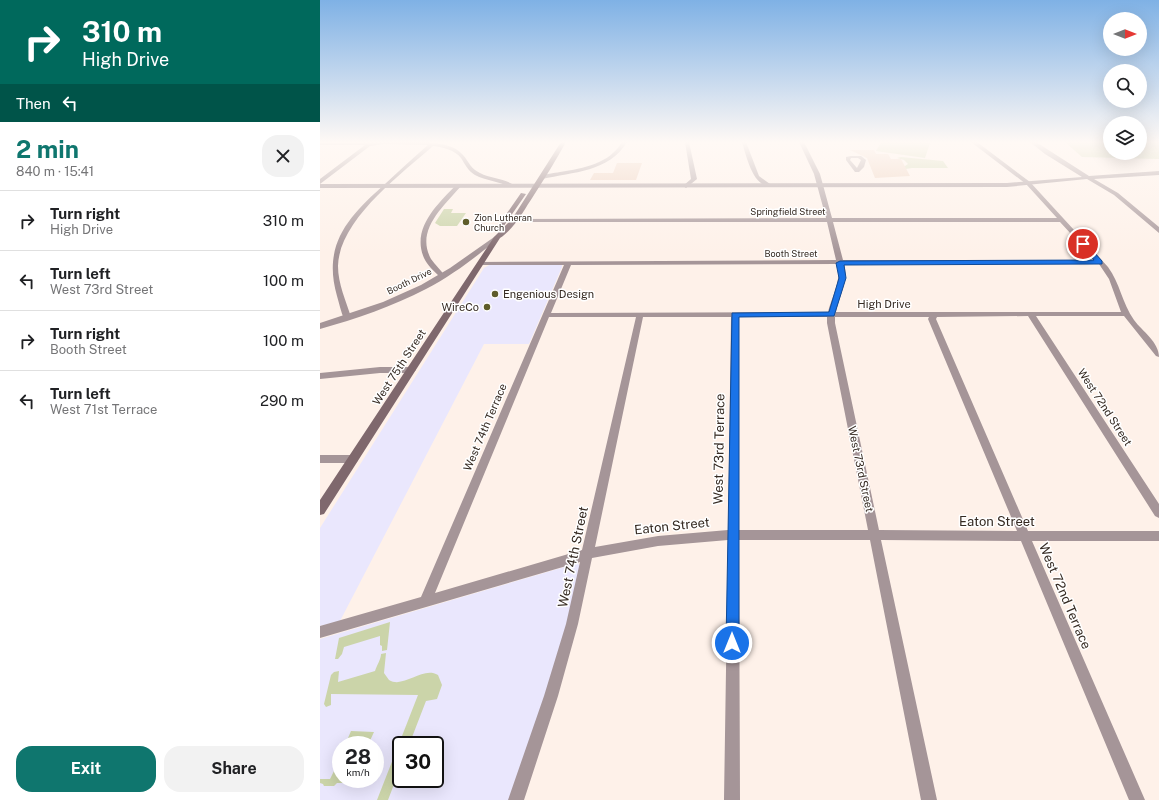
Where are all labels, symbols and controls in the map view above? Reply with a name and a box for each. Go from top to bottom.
north arrow [1103,12,1147,56]
map controls [1103,12,1147,160]
text: 310 m [82,15,162,48]
icon: right [16,16,68,68]
text: High Drive [82,49,169,70]
button: search [1103,64,1147,108]
icon: left [59,92,81,114]
text: Then [16,95,51,112]
button: layers [1103,116,1147,160]
text: 2 min [16,135,79,163]
button: close [262,135,304,177]
text: 840 m · 15:41 [16,164,94,179]
text: Turn right [50,205,120,222]
street label: Springfield Street [750,206,826,217]
icon: right [16,210,38,232]
text: 310 m [263,212,304,229]
place label: Zion Lutheran Church [474,212,532,233]
marker: Zion Lutheran Church [461,217,471,227]
text: High Drive [50,222,113,237]
pin [1066,227,1100,261]
icon: arrive [1072,233,1094,255]
street label: Booth Street [764,248,818,259]
text: Turn left [50,265,111,282]
street label: Booth Drive [385,265,433,297]
icon: left [16,270,38,292]
text: 100 m [263,272,304,289]
text: West 73rd Street [50,282,153,297]
place label: Engenious Design [503,288,594,300]
marker: Engenious Design [490,289,500,299]
street label: High Drive [857,298,911,310]
place label: WireCo [441,301,479,313]
marker: WireCo [482,302,492,312]
text: Turn right [50,325,120,342]
street label: West 75th Street [370,327,428,407]
icon: right [16,330,38,352]
text: 100 m [263,332,304,349]
text: Booth Street [50,342,127,357]
street label: West 72nd Street [1076,366,1134,448]
street label: West 74th Terrace [461,381,509,473]
text: Turn left [50,385,111,402]
icon: left [16,390,38,412]
text: 290 m [260,392,304,409]
street label: West 73rd Terrace [711,393,727,505]
text: West 71st Terrace [50,402,157,417]
street label: West 73rd Street [846,425,876,513]
street label: West 74th Street [555,505,591,609]
street label: Eaton Street [959,514,1035,529]
street label: Eaton Street [634,515,710,537]
street label: West 72nd Terrace [1036,541,1094,651]
position arrow [711,622,753,664]
speed limit sign: 30 [392,736,444,788]
text: 28 [345,745,371,769]
button: Exit [16,746,156,792]
button: Share [164,746,304,792]
text: km/h [346,766,370,778]

